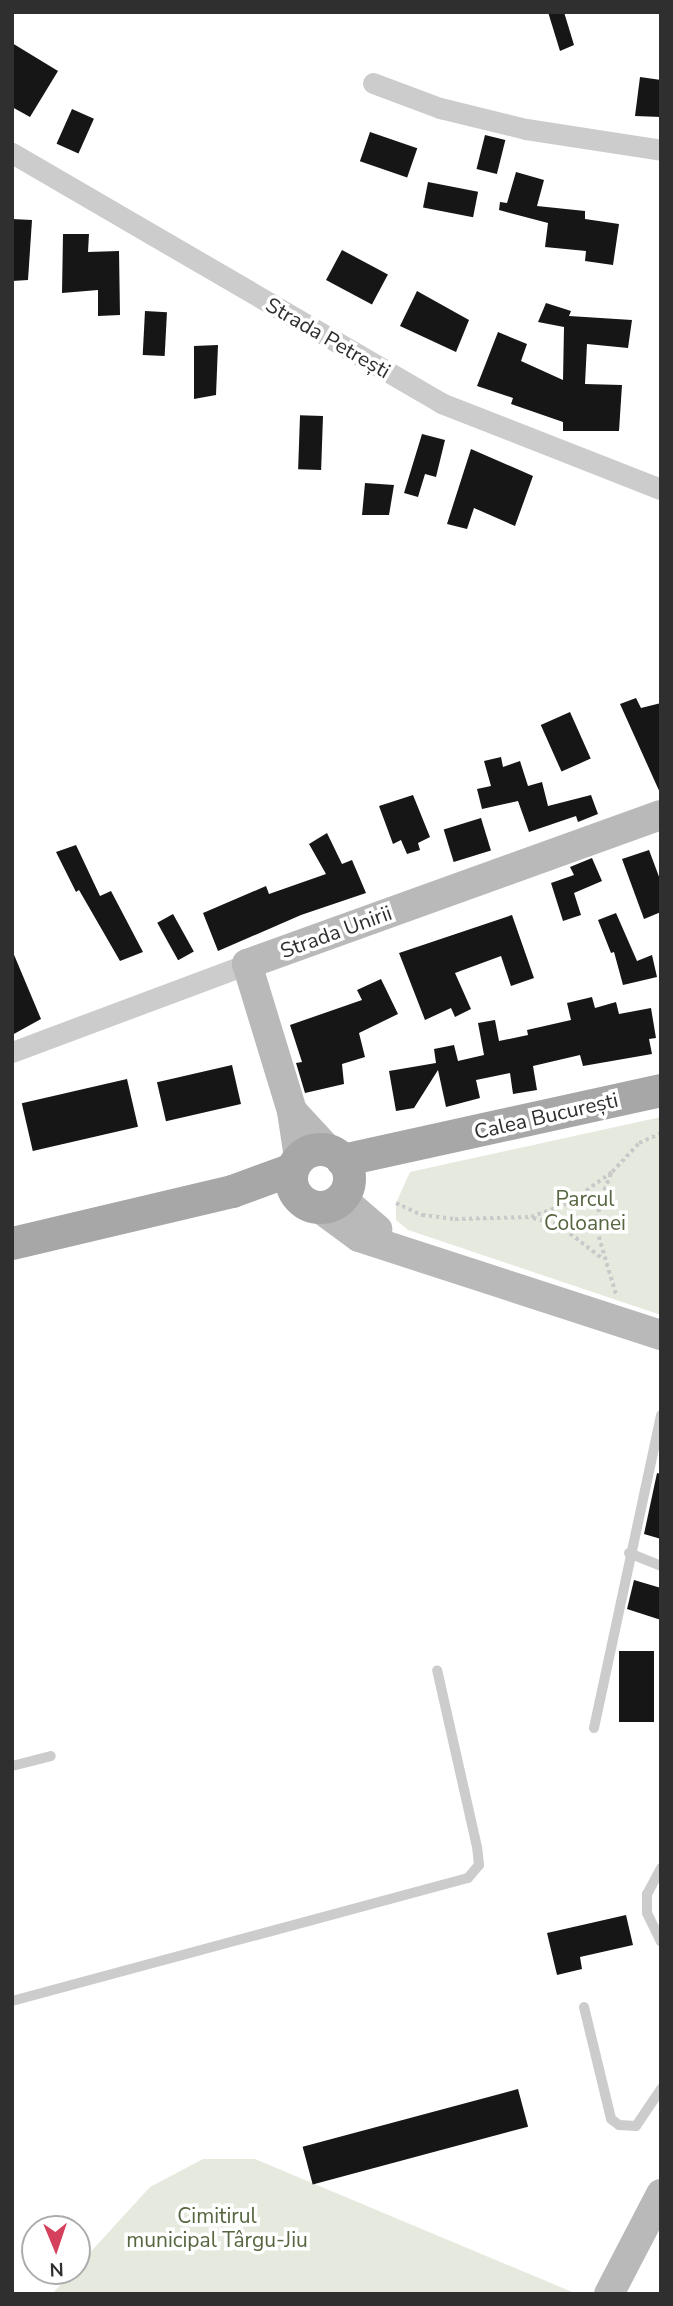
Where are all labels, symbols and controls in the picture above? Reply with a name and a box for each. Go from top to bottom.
street label: Strada Petrești [261,292,395,384]
street label: Strada Unirii [277,900,395,964]
street label: Calea București [472,1087,620,1145]
park label: Parcul Coloanei [544,1186,626,1236]
park label: Cimitirul municipal Târgu-Jiu [126,2203,308,2253]
north arrow [21,2215,91,2285]
text: N [49,2256,64,2282]

